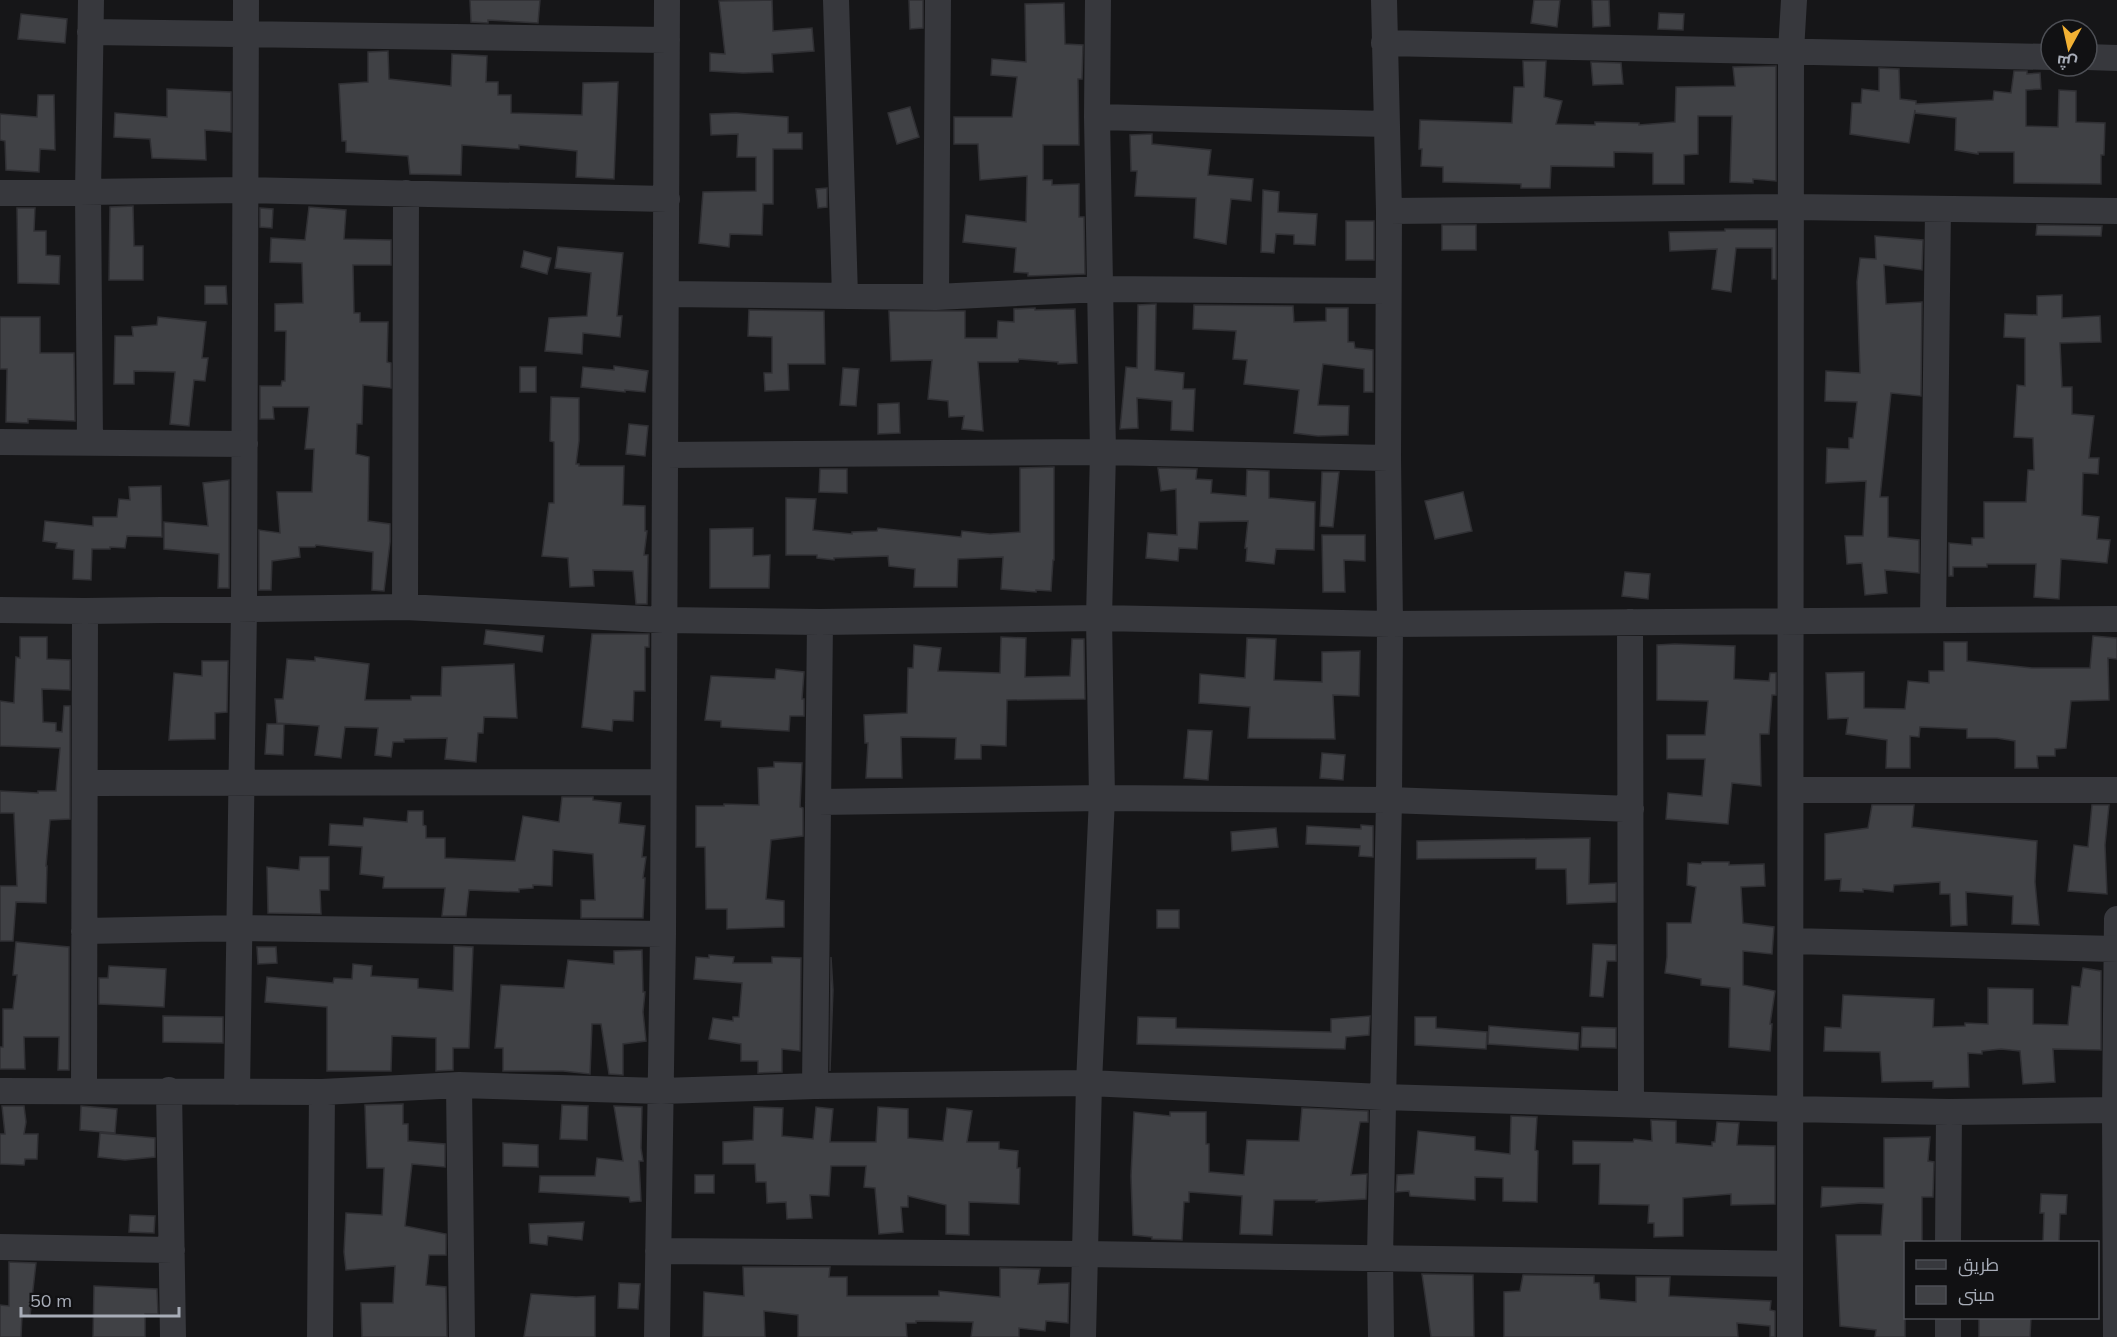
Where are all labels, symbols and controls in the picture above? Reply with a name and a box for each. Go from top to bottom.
north arrow [2039,18,2099,78]
text: ش [2055,52,2078,74]
legend [1904,1241,2099,1319]
text: طريق [1958,1253,1999,1277]
scale bar [21,1280,178,1318]
text: مبنى [1958,1283,1995,1306]
text: 50 m [30,1289,72,1312]

